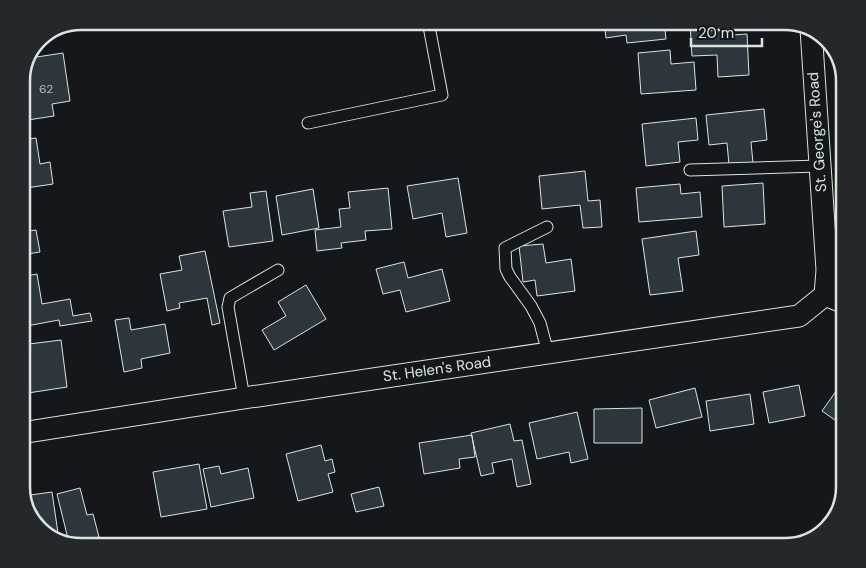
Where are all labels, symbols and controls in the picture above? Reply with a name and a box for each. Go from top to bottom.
scale bar [691,15,762,47]
text: 20 m [698,23,734,43]
street label: St. George's Road [803,71,831,193]
house number: 62 [39,81,53,97]
street label: St. Helen's Road [382,352,492,386]

